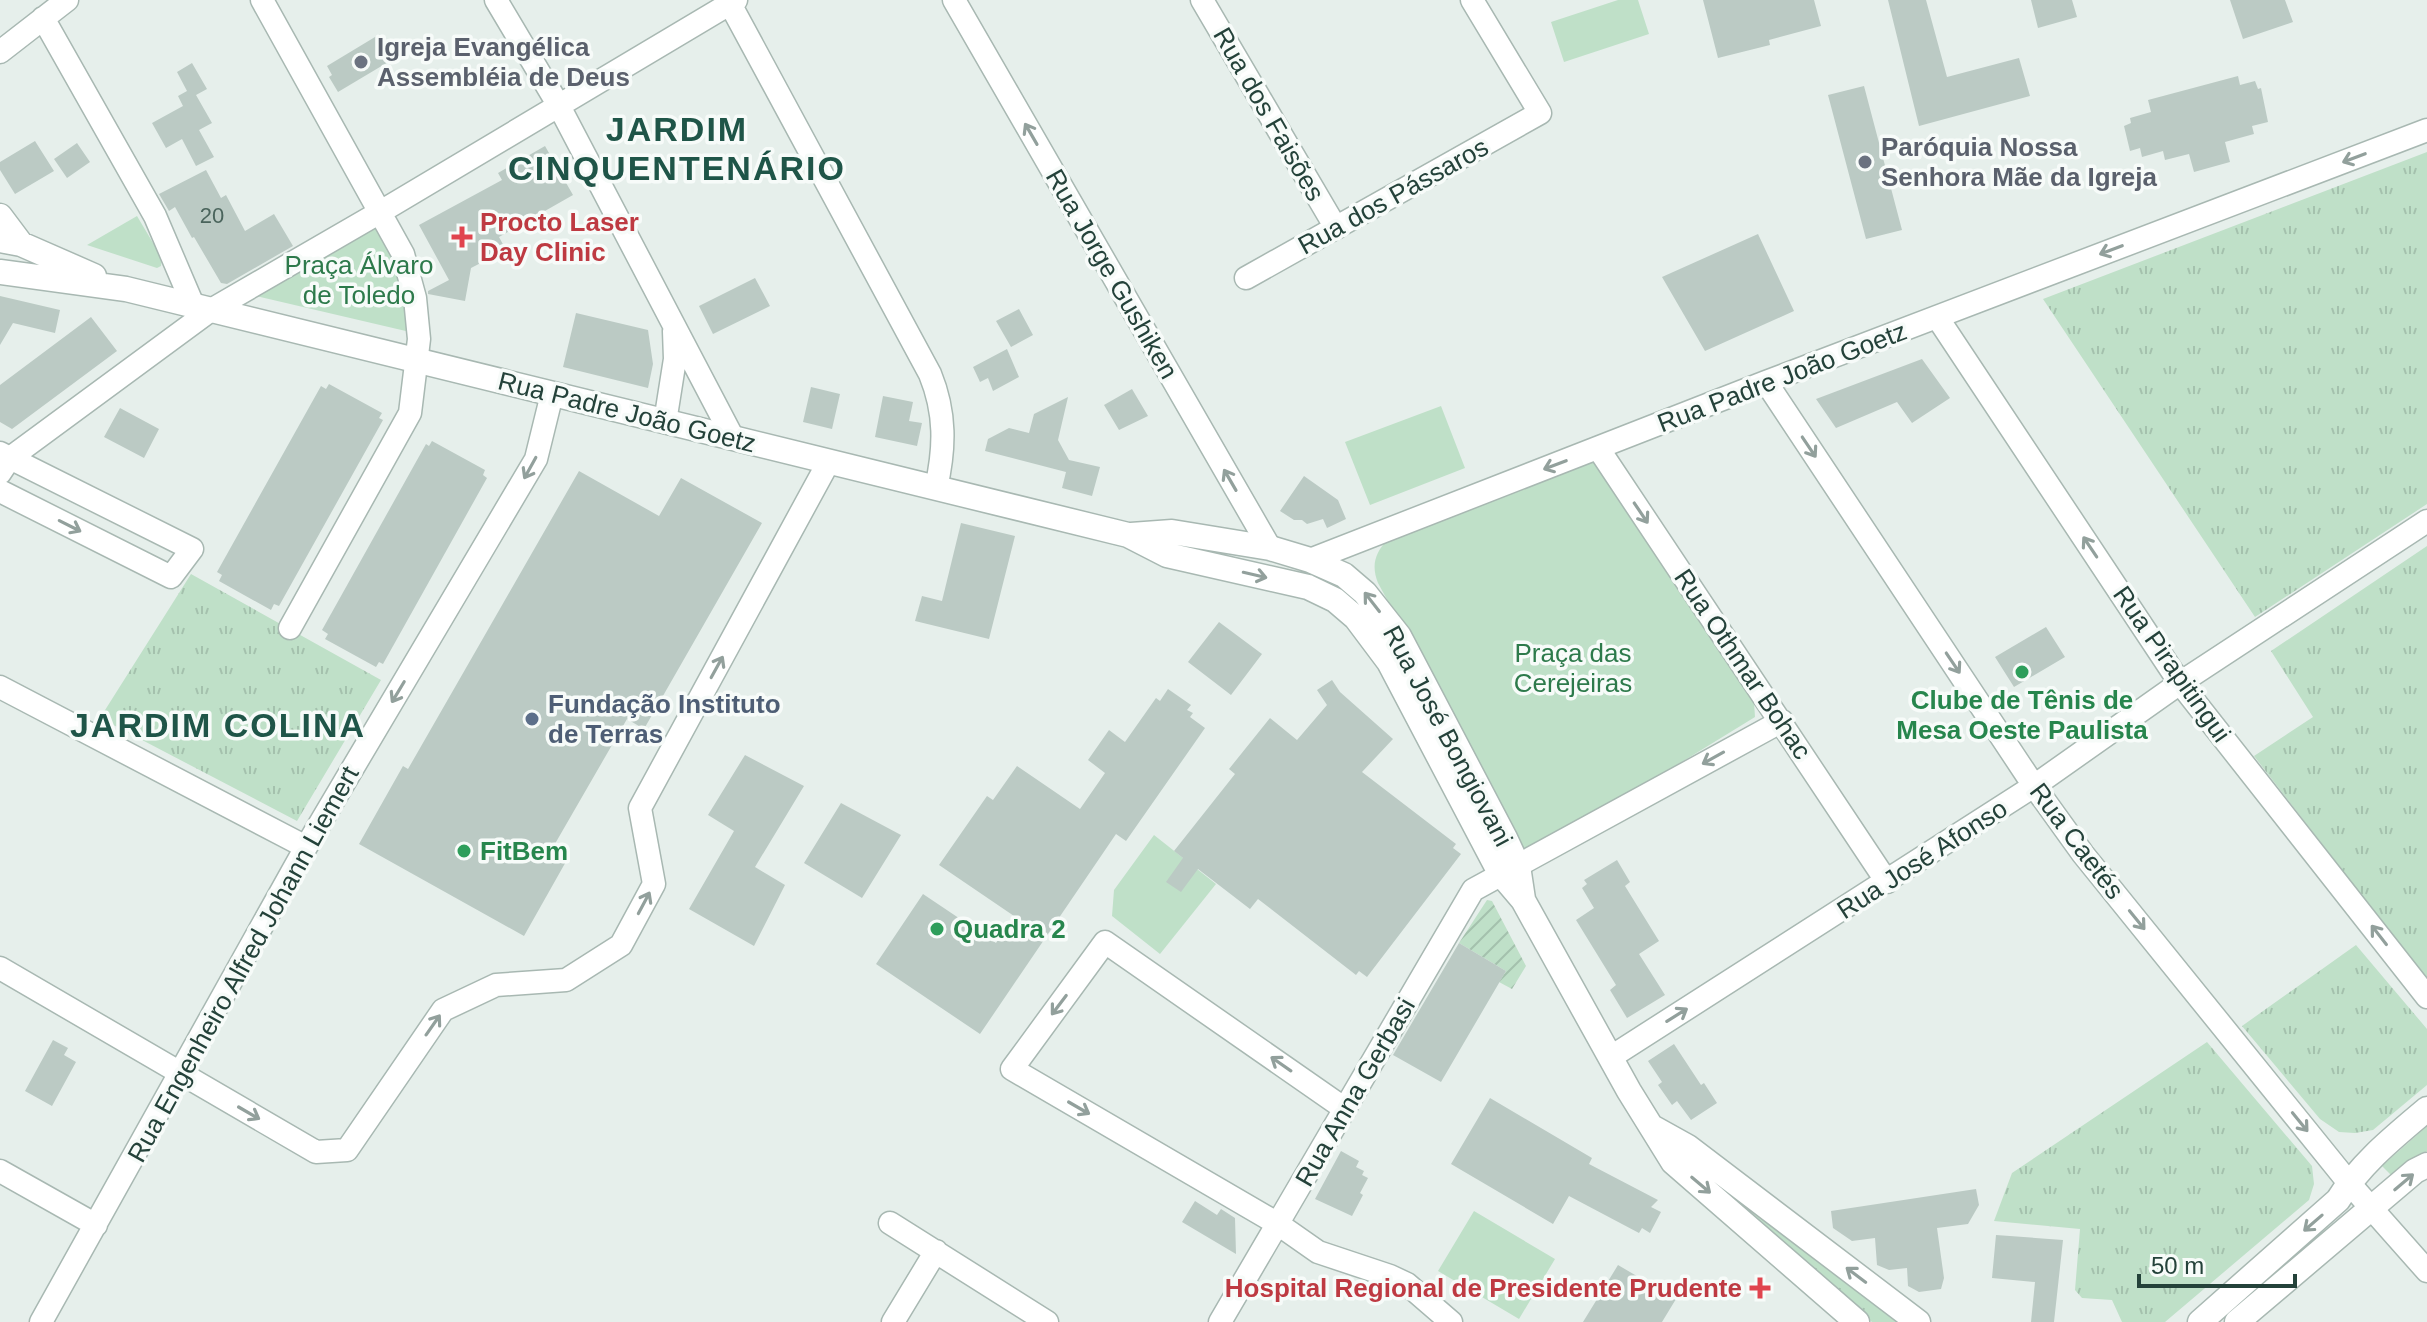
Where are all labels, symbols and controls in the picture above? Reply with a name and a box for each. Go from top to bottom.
street label: Rua dos Faisões [1207,22,1331,206]
place label: Igreja Evangélica Assembléia de Deus [377,32,630,92]
marker: Igreja Evangélica Assembléia de Deus [352,53,370,71]
district label: JARDIM CINQUENTENÁRIO [508,110,846,187]
one-way arrow [1023,122,1038,146]
street label: Rua dos Pássaros [1293,131,1493,261]
place label: Paróquia Nossa Senhora Mãe da Igreja [1881,132,2158,192]
one-way arrow [2342,152,2367,166]
marker: Paróquia Nossa Senhora Mãe da Igreja [1856,153,1874,171]
street label: Rua Jorge Gushiken [1040,164,1184,384]
house number: 20 [200,203,224,228]
place label: Procto Laser Day Clinic [480,207,639,267]
marker: Procto Laser Day Clinic [451,226,473,248]
one-way arrow [2099,244,2124,258]
park label: Praça Álvaro de Toledo [285,250,433,310]
street label: Rua Padre João Goetz [1653,316,1911,438]
street label: Rua Padre João Goetz [495,365,759,459]
one-way arrow [1801,435,1818,457]
one-way arrow [522,456,538,479]
one-way arrow [1543,459,1568,473]
one-way arrow [1222,469,1238,492]
one-way arrow [1633,501,1649,524]
one-way arrow [57,519,81,534]
one-way arrow [2082,537,2098,559]
street label: Rua Othmar Bohac [1668,563,1818,765]
one-way arrow [1242,568,1267,583]
street label: Rua Pirapitingui [2107,580,2237,748]
one-way arrow [1364,592,1381,613]
street label: Rua José Bongiovani [1377,620,1519,852]
park label: Praça das Cerejeiras [1514,638,1632,698]
one-way arrow [1945,652,1961,674]
one-way arrow [709,655,725,679]
marker: Clube de Tênis de Mesa Oeste Paulista [2013,663,2031,681]
one-way arrow [390,680,406,703]
place label: Clube de Tênis de Mesa Oeste Paulista [1896,685,2148,745]
place label: Fundação Instituto de Terras [548,689,781,749]
district label: JARDIM COLINA [70,706,366,744]
marker: Fundação Instituto de Terras [523,710,541,728]
one-way arrow [1702,751,1726,767]
street label: Rua Engenheiro Alfred Johann Liemert [121,760,365,1167]
street label: Rua Caetés [2024,777,2130,905]
street label: Rua José Afonso [1831,793,2013,925]
place label: FitBem [480,836,568,866]
marker: FitBem [455,842,473,860]
one-way arrow [636,892,652,916]
one-way arrow [2128,909,2146,930]
place label: Quadra 2 [953,914,1066,944]
marker: Quadra 2 [928,920,946,938]
one-way arrow [2370,925,2388,946]
street label: Rua Anna Gerbasi [1289,992,1421,1192]
one-way arrow [1050,994,1067,1015]
one-way arrow [1665,1007,1688,1023]
one-way arrow [425,1015,441,1037]
one-way arrow [1270,1056,1292,1072]
one-way arrow [1067,1100,1090,1116]
one-way arrow [237,1105,260,1121]
one-way arrow [2291,1111,2309,1132]
one-way arrow [2393,1173,2413,1191]
one-way arrow [1690,1176,1710,1194]
one-way arrow [2303,1213,2323,1231]
scale bar [2139,1238,2295,1288]
text: 50 m [2151,1252,2204,1279]
one-way arrow [1846,1266,1867,1283]
place label: Hospital Regional de Presidente Prudente [1225,1273,1742,1303]
marker: Hospital Regional de Presidente Prudente [1749,1277,1771,1299]

